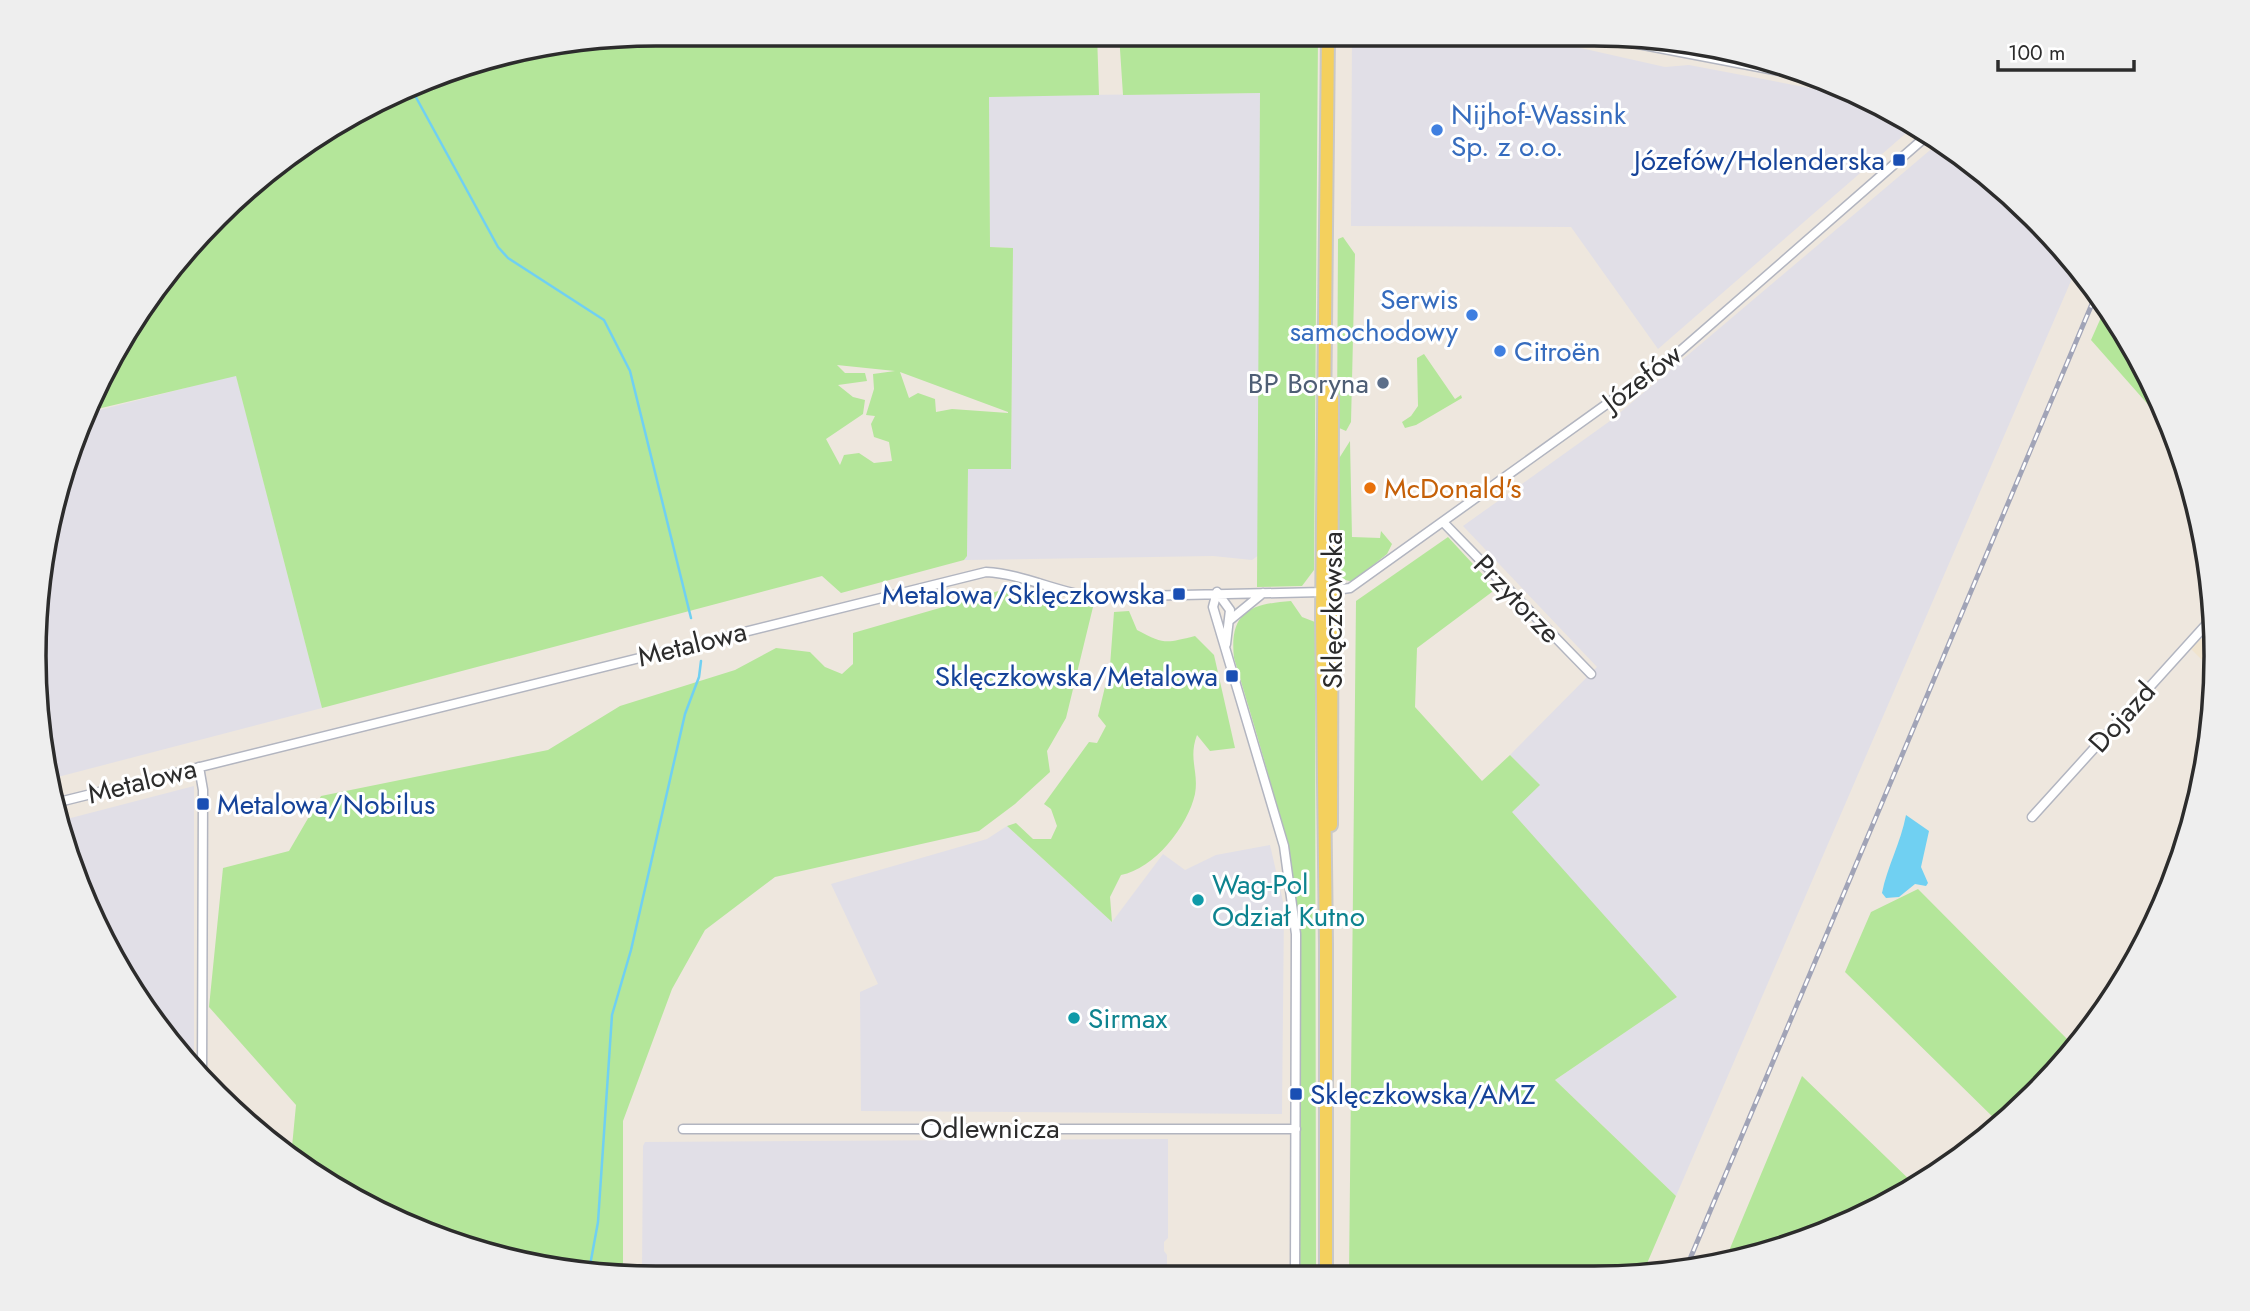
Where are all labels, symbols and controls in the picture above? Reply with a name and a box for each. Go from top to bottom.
scale bar [1998,28,2134,72]
text: 100 m [2008,38,2065,68]
place label: Nijhof-Wassink Sp. z o.o. [1451,94,1627,167]
marker: Nijhof-Wassink Sp. z o.o. [1429,122,1445,138]
place label: Józefów/Holenderska [1630,140,1885,181]
marker: Józefów/Holenderska [1891,152,1907,168]
place label: Serwis samochodowy [1290,279,1459,352]
marker: Serwis samochodowy [1464,307,1480,323]
place label: Citroën [1514,331,1601,372]
street label: Józefów [1590,334,1690,424]
marker: Citroën [1492,343,1508,359]
place label: BP Boryna [1248,363,1369,404]
marker: BP Boryna [1375,375,1391,391]
place label: McDonald's [1384,468,1521,509]
marker: McDonald's [1362,480,1378,496]
street label: Sklęczkowska [1312,531,1353,689]
street label: Przytorze [1464,545,1570,653]
place label: Metalowa/Sklęczkowska [882,574,1165,615]
marker: Metalowa/Sklęczkowska [1171,586,1187,602]
street label: Metalowa [633,611,751,677]
place label: Sklęczkowska/Metalowa [935,656,1218,697]
marker: Sklęczkowska/Metalowa [1224,668,1240,684]
street label: Dojazd [2079,672,2165,762]
street label: Metalowa [83,748,201,814]
place label: Metalowa/Nobilus [217,784,435,825]
marker: Metalowa/Nobilus [195,796,211,812]
place label: Wag-Pol Odział Kutno [1212,864,1365,937]
marker: Wag-Pol Odział Kutno [1190,892,1206,908]
place label: Sirmax [1088,998,1168,1039]
marker: Sirmax [1066,1010,1082,1026]
place label: Sklęczkowska/AMZ [1310,1074,1536,1115]
marker: Sklęczkowska/AMZ [1288,1086,1304,1102]
street label: Odlewnicza [920,1108,1060,1149]

